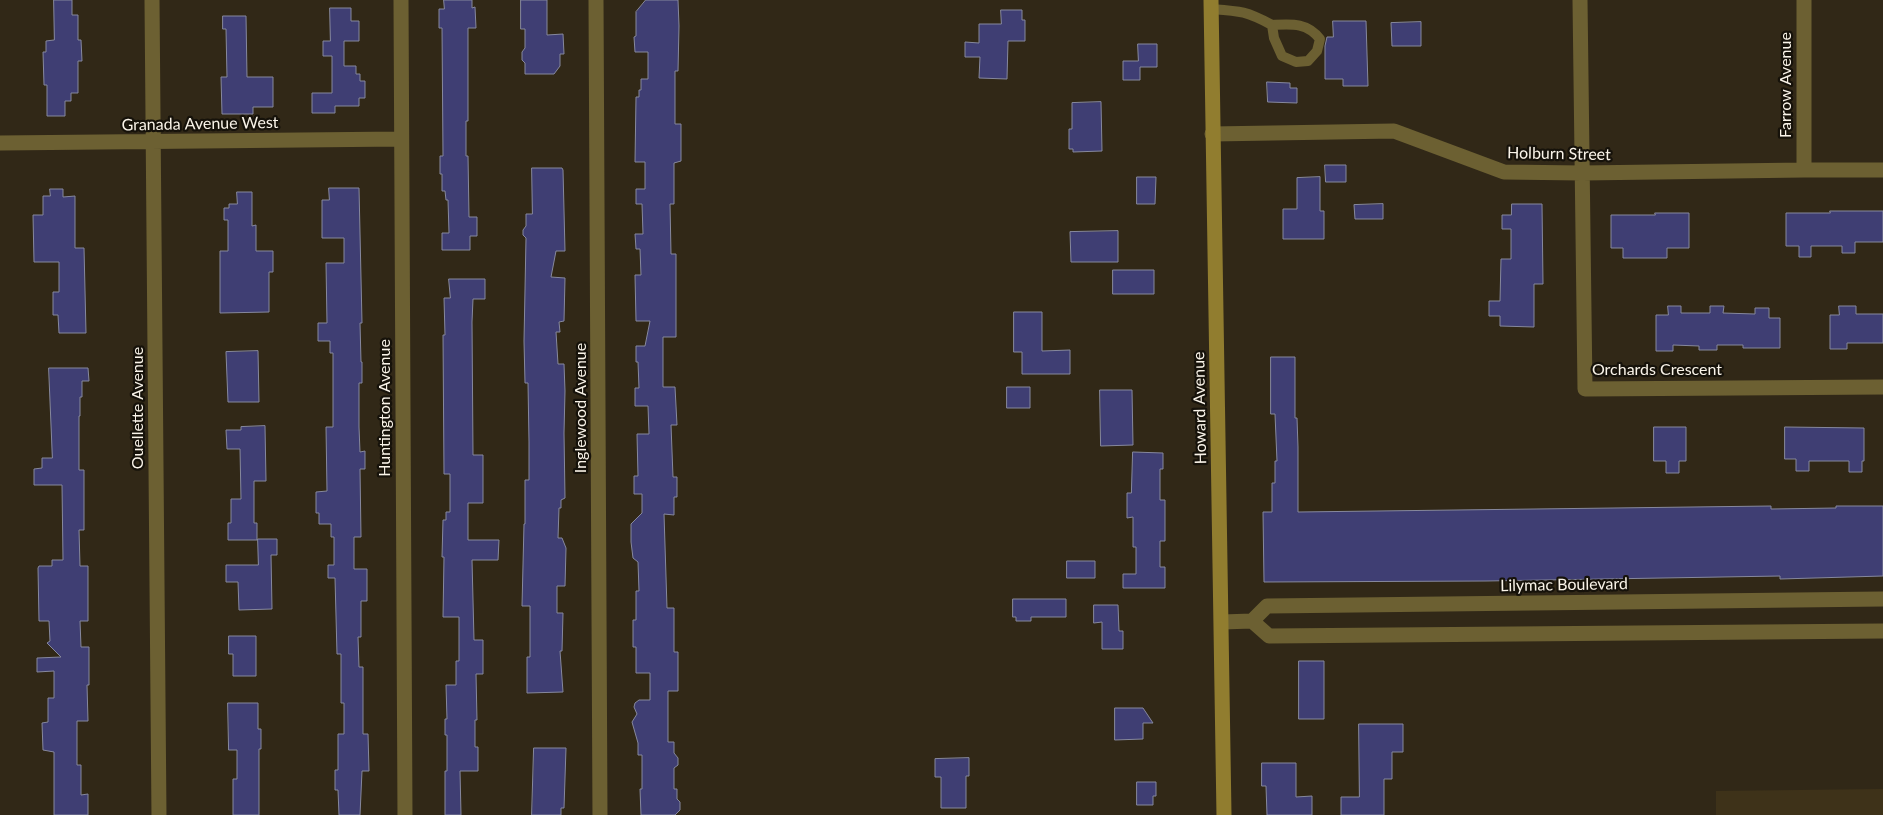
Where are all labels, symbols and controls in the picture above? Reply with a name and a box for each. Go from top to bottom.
street label: Farrow Avenue [1776,32,1796,138]
street label: Granada Avenue West [121,113,279,135]
street label: Holburn Street [1507,143,1611,165]
street label: Huntington Avenue [375,339,395,477]
street label: Inglewood Avenue [571,343,591,473]
street label: Ouellette Avenue [128,347,148,469]
street label: Howard Avenue [1189,351,1211,465]
street label: Orchards Crescent [1592,360,1722,380]
street label: Lilymac Boulevard [1500,574,1628,596]

